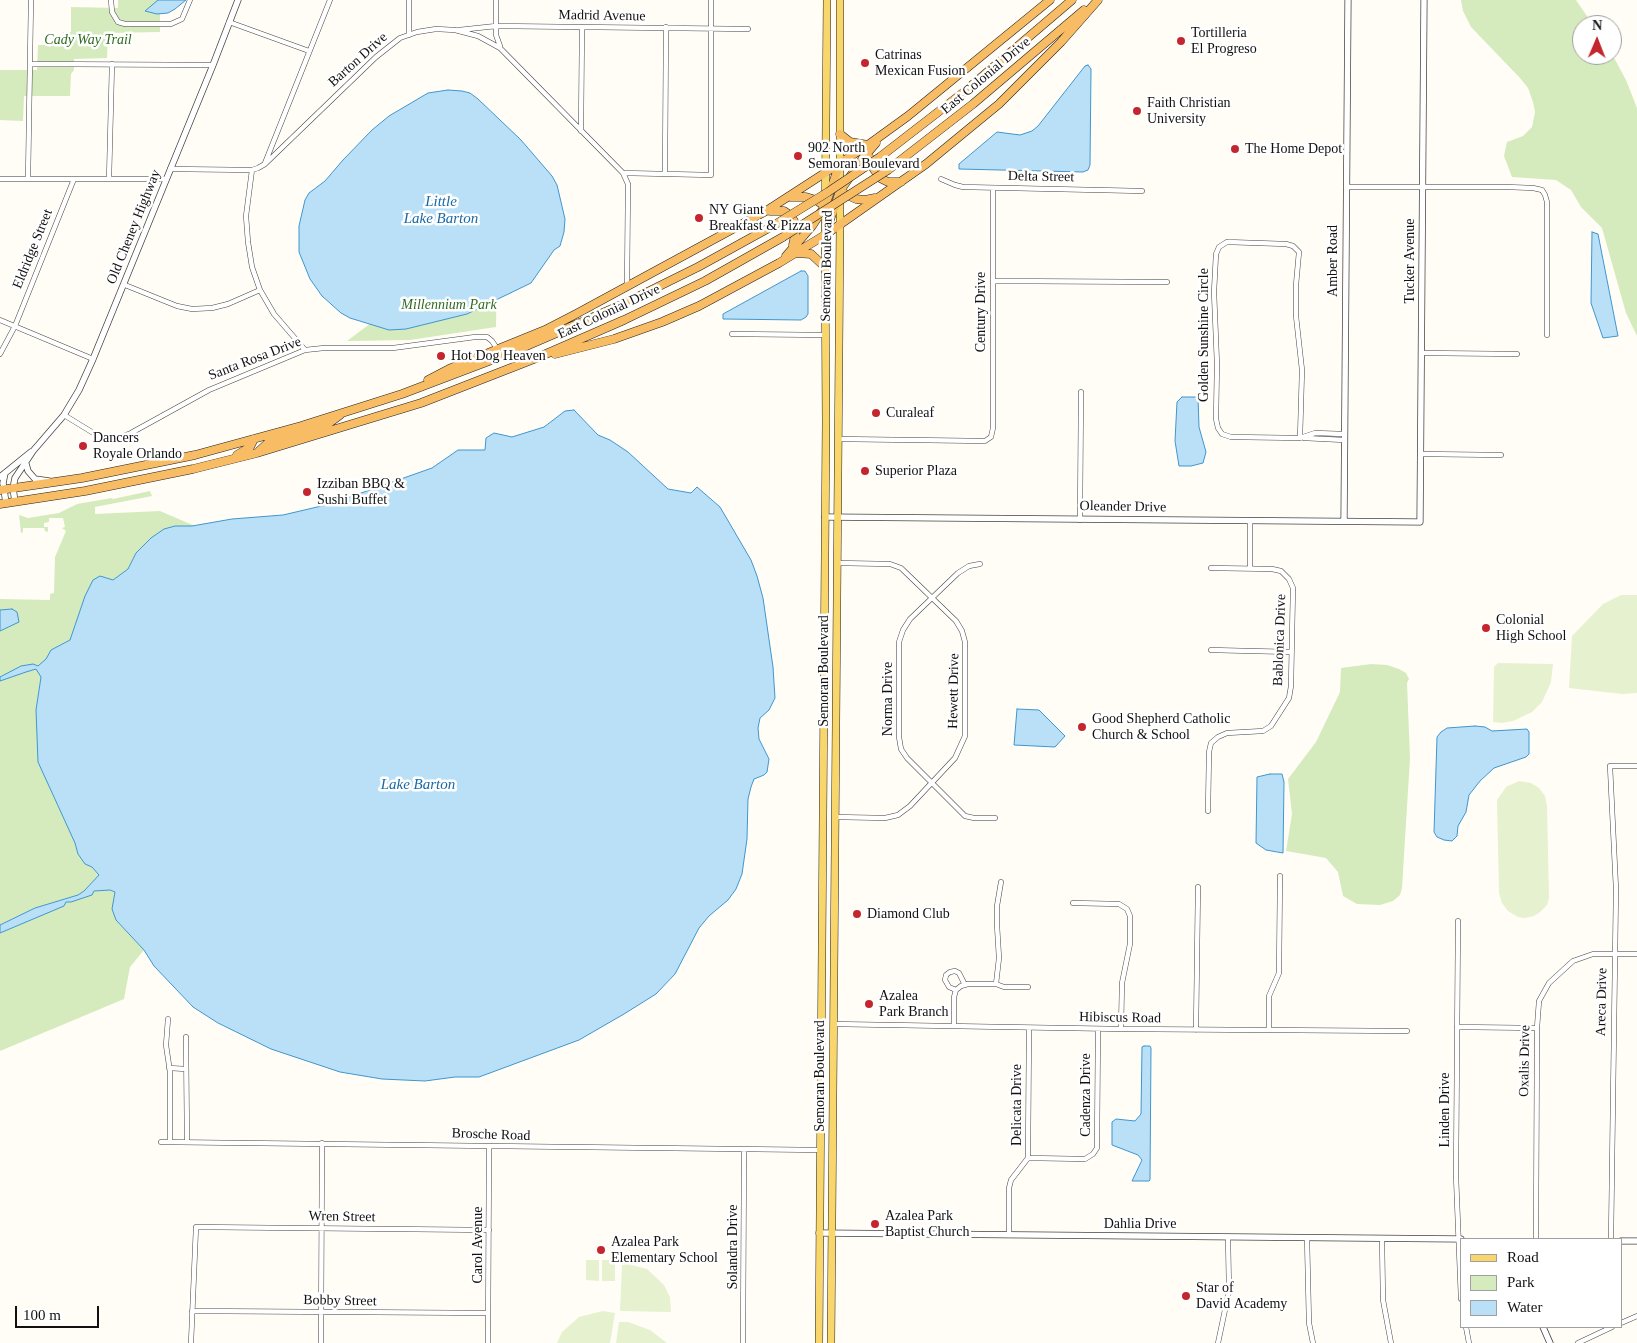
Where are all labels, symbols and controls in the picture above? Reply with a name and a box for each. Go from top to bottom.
street label: Madrid Avenue [558,7,646,25]
north arrow [1572,15,1622,65]
text: N [1592,18,1602,33]
place label: Tortilleria El Progreso [1191,25,1257,58]
street label: Barton Drive [325,29,391,91]
park label: Cady Way Trail [44,32,132,48]
street label: East Colonial Drive [938,34,1034,118]
marker: Tortilleria El Progreso [1175,35,1187,47]
place label: Catrinas Mexican Fusion [875,47,966,80]
marker: Catrinas Mexican Fusion [859,57,871,69]
place label: Faith Christian University [1147,95,1231,128]
marker: Faith Christian University [1131,105,1143,117]
place label: 902 North Semoran Boulevard [808,140,920,172]
place label: The Home Depot [1245,141,1342,157]
marker: The Home Depot [1229,143,1241,155]
marker: 902 North Semoran Boulevard [792,150,804,162]
street label: Old Cheney Highway [103,167,165,287]
street label: Delta Street [1008,168,1074,186]
water label: Little Lake Barton [404,193,478,228]
place label: NY Giant Breakfast & Pizza [709,202,811,234]
street label: Eldridge Street [9,207,57,291]
street label: Semoran Boulevard [818,210,836,322]
marker: NY Giant Breakfast & Pizza [693,212,705,224]
street label: Tucker Avenue [1402,218,1418,304]
street label: Amber Road [1325,225,1341,297]
street label: Golden Sunshine Circle [1196,268,1212,402]
street label: Century Drive [973,272,989,352]
street label: East Colonial Drive [555,281,663,343]
park label: Millennium Park [401,297,497,313]
street label: Santa Rosa Drive [206,334,304,384]
place label: Hot Dog Heaven [451,348,546,364]
marker: Hot Dog Heaven [435,350,447,362]
place label: Curaleaf [886,405,934,421]
marker: Curaleaf [870,407,882,419]
place label: Dancers Royale Orlando [93,430,182,462]
marker: Dancers Royale Orlando [77,440,89,452]
place label: Superior Plaza [875,463,957,479]
marker: Superior Plaza [859,465,871,477]
place label: Izziban BBQ & Sushi Buffet [317,476,405,508]
marker: Izziban BBQ & Sushi Buffet [301,486,313,498]
street label: Oleander Drive [1080,498,1166,516]
street label: Bablonica Drive [1270,594,1290,686]
place label: Colonial High School [1496,612,1566,644]
street label: Semoran Boulevard [816,615,832,727]
marker: Colonial High School [1480,622,1492,634]
street label: Hewett Drive [945,653,963,729]
street label: Norma Drive [880,662,896,736]
place label: Good Shepherd Catholic Church & School [1092,711,1230,744]
marker: Good Shepherd Catholic Church & School [1076,721,1088,733]
water label: Lake Barton [381,776,455,794]
place label: Diamond Club [867,906,950,922]
marker: Diamond Club [851,908,863,920]
street label: Areca Drive [1593,967,1611,1037]
place label: Azalea Park Branch [879,988,949,1020]
marker: Azalea Park Branch [863,998,875,1010]
street label: Hibiscus Road [1079,1009,1161,1027]
street label: Semoran Boulevard [812,1020,828,1132]
street label: Oxalis Drive [1516,1025,1534,1097]
street label: Cadenza Drive [1078,1053,1094,1137]
street label: Delicata Drive [1009,1064,1025,1146]
street label: Linden Drive [1437,1072,1453,1148]
street label: Brosche Road [451,1125,531,1145]
street label: Solandra Drive [725,1204,741,1290]
street label: Carol Avenue [470,1206,486,1284]
street label: Wren Street [309,1208,375,1226]
place label: Azalea Park Baptist Church [885,1208,969,1240]
street label: Dahlia Drive [1104,1216,1176,1232]
marker: Azalea Park Baptist Church [869,1218,881,1230]
place label: Azalea Park Elementary School [611,1234,718,1266]
legend [1460,1238,1622,1328]
marker: Azalea Park Elementary School [595,1244,607,1256]
text: Road [1507,1249,1539,1265]
text: Park [1507,1274,1535,1290]
place label: Star of David Academy [1196,1280,1287,1312]
marker: Star of David Academy [1180,1290,1192,1302]
street label: Bobby Street [303,1292,377,1310]
scale bar [18,1296,101,1328]
text: Water [1507,1299,1542,1315]
text: 100 m [23,1307,61,1323]

